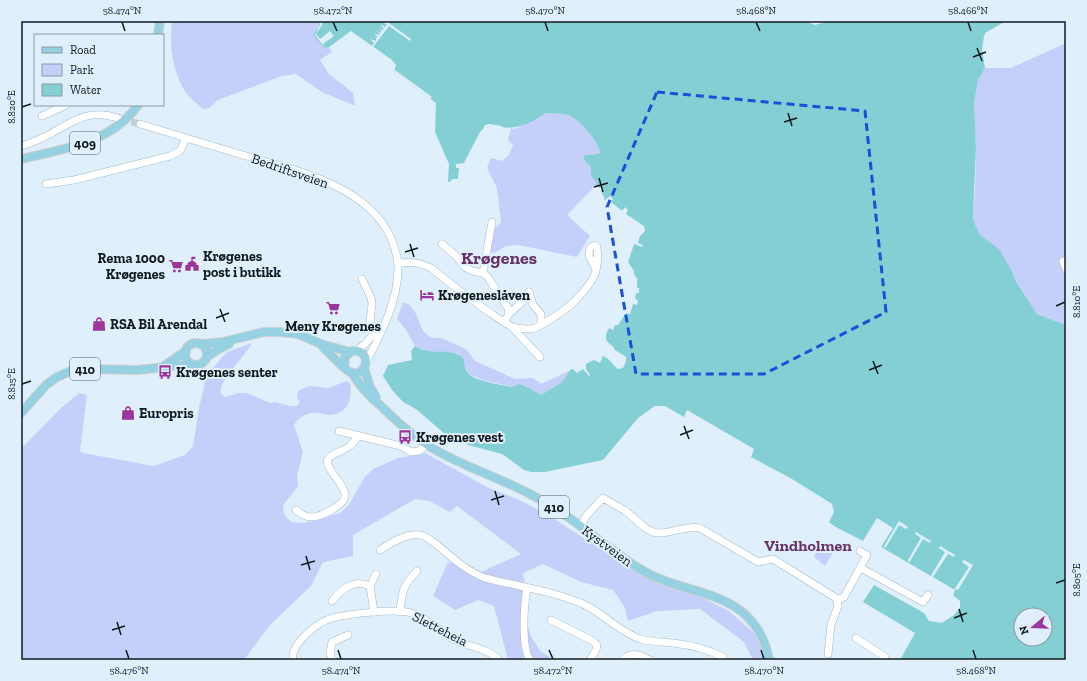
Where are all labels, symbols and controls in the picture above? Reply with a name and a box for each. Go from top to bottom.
text: 58.474°N [103,5,142,17]
text: 58.472°N [314,5,353,17]
text: 58.470°N [525,5,565,17]
text: 58.468°N [736,5,777,17]
text: 58.466°N [948,5,989,17]
legend [34,34,164,106]
text: Road [70,43,96,57]
text: Park [70,63,95,77]
text: Water [70,83,102,97]
text: 8.820°E [6,90,18,124]
road number: 409 [70,132,100,154]
street label: Bedriftsveien [249,150,331,192]
district label: Krøgenes [461,247,537,269]
place label: Krøgenes post i butikk [203,248,281,281]
place label: Rema 1000 Krøgenes [98,250,166,283]
public building icon: Krøgenes post i butikk [184,256,200,272]
supermarket icon: Rema 1000 Krøgenes [168,258,184,274]
text: 8.810°E [1071,286,1083,318]
hotel icon: Krøgeneslåven [419,287,435,303]
place label: Krøgeneslåven [438,287,531,304]
supermarket icon: Meny Krøgenes [325,300,341,316]
shop icon: RSA Bil Arendal [91,316,107,332]
place label: RSA Bil Arendal [110,316,207,333]
place label: Meny Krøgenes [285,318,382,335]
road number: 410 [70,358,100,380]
bus stop icon: Krøgenes senter [157,364,173,380]
place label: Krøgenes senter [176,364,278,381]
text: 8.815°E [6,368,18,400]
shop icon: Europris [120,405,136,421]
place label: Europris [139,405,194,422]
bus stop icon: Krøgenes vest [397,429,413,445]
place label: Krøgenes vest [416,429,504,446]
road number: 410 [539,496,569,518]
street label: Kystveien [578,522,636,570]
district label: Vindholmen [764,536,852,555]
text: 8.805°E [1071,563,1083,597]
north arrow [1013,607,1053,647]
street label: Sletteheia [409,608,471,650]
text: N [1016,623,1032,636]
text: 58.476°N [109,665,149,677]
text: 58.474°N [322,665,361,677]
text: 58.472°N [534,665,573,677]
text: 58.470°N [744,665,784,677]
text: 58.468°N [956,665,997,677]

